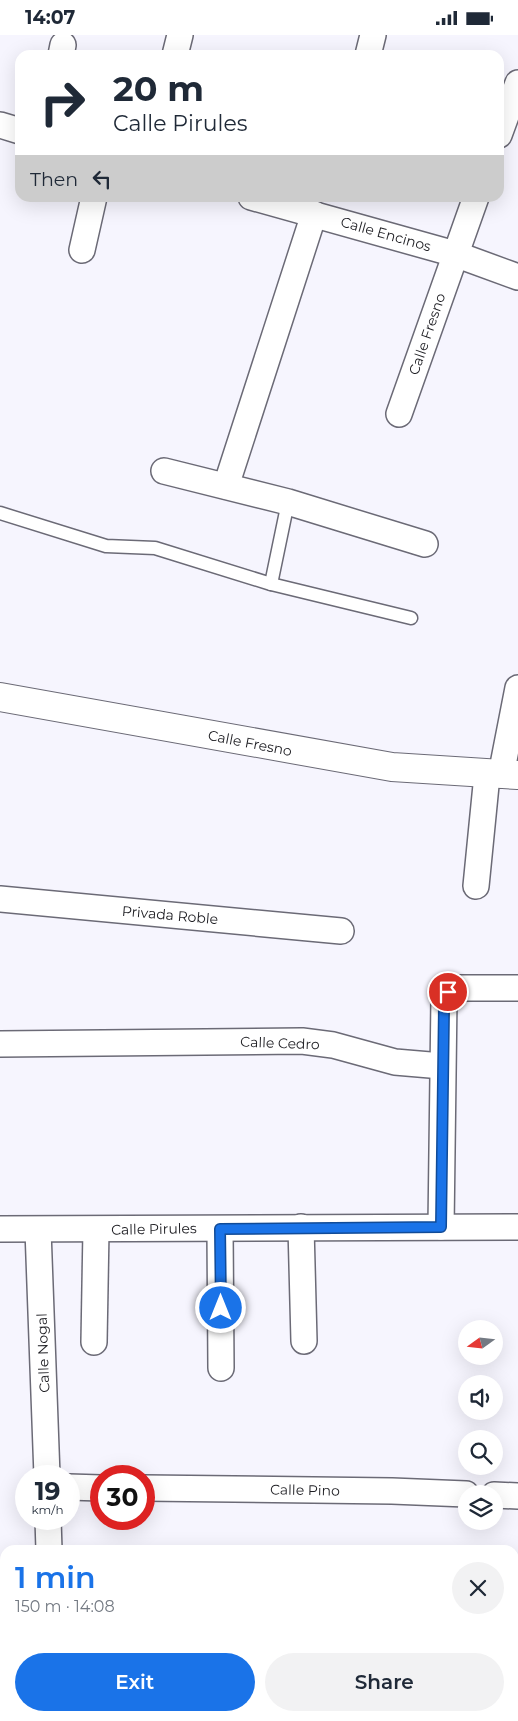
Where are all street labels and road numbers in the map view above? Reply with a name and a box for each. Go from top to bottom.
street label: Calle Encinos [339,213,433,256]
street label: Calle Fresno [405,290,449,377]
street label: Calle Fresno [206,726,294,760]
street label: Privada Roble [121,902,219,928]
street label: Calle Cedro [240,1033,320,1053]
street label: Calle Pirules [111,1219,197,1239]
street label: Calle Nogal [33,1313,53,1393]
street label: Calle Pino [270,1480,340,1500]

